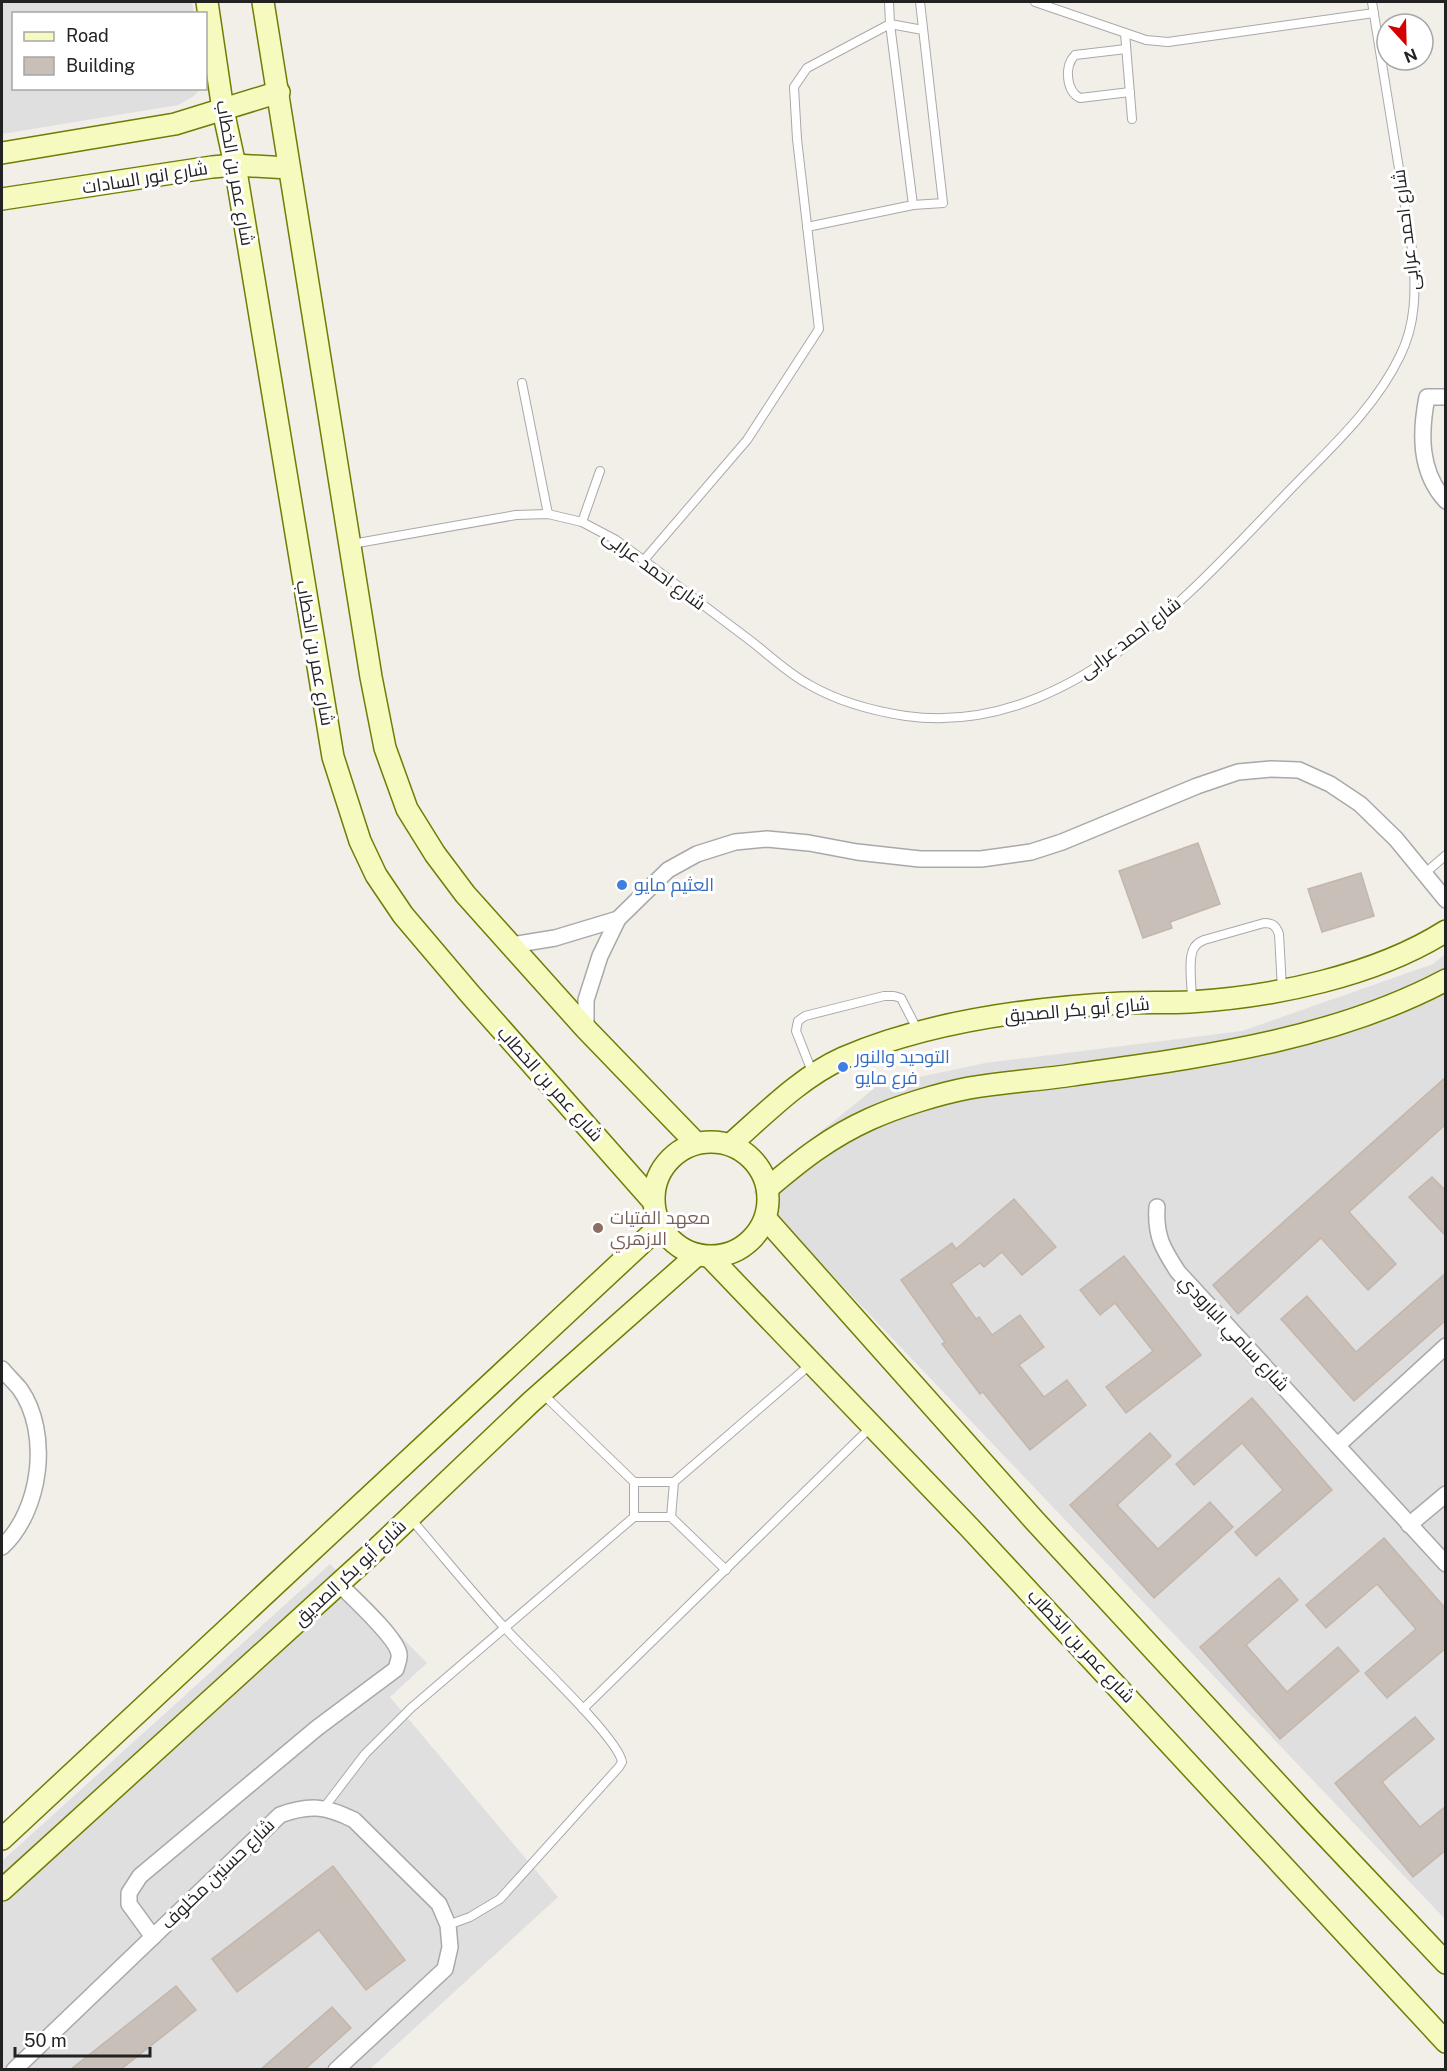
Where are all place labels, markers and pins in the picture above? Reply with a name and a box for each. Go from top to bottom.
place label: العثيم مايو [634,874,714,897]
marker: العثيم مايو [615,878,629,892]
place label: التوحيد والنور فرع مايو [854,1046,950,1090]
marker: التوحيد والنور فرع مايو [836,1060,850,1074]
place label: معهد الفتيات الازهري [610,1207,710,1253]
marker: معهد الفتيات الازهري [591,1221,605,1235]

